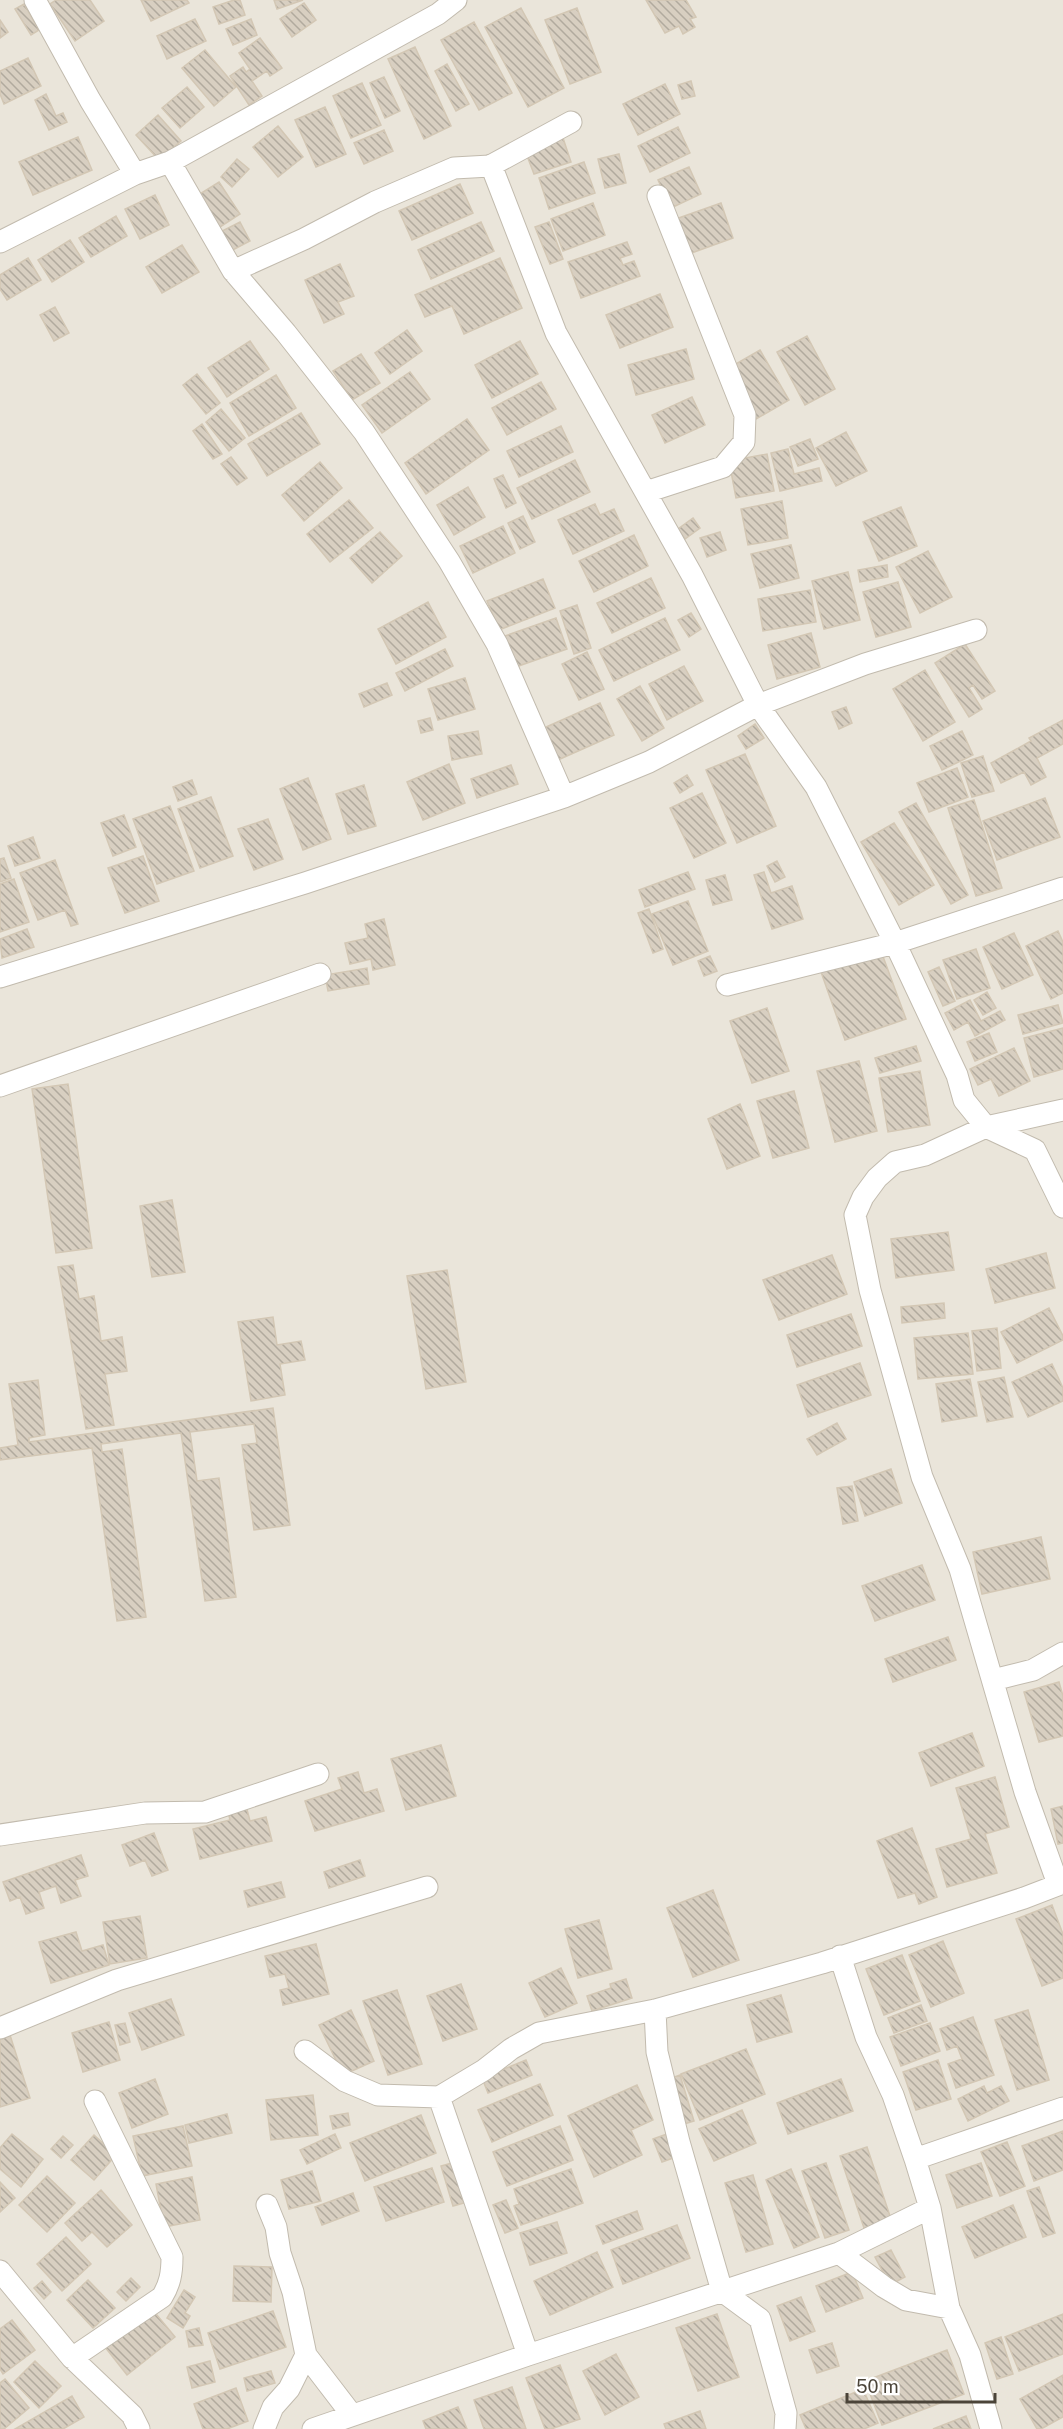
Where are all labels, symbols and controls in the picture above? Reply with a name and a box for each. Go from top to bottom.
scale bar [847,2366,996,2404]
text: 50 m [856,2376,899,2397]

